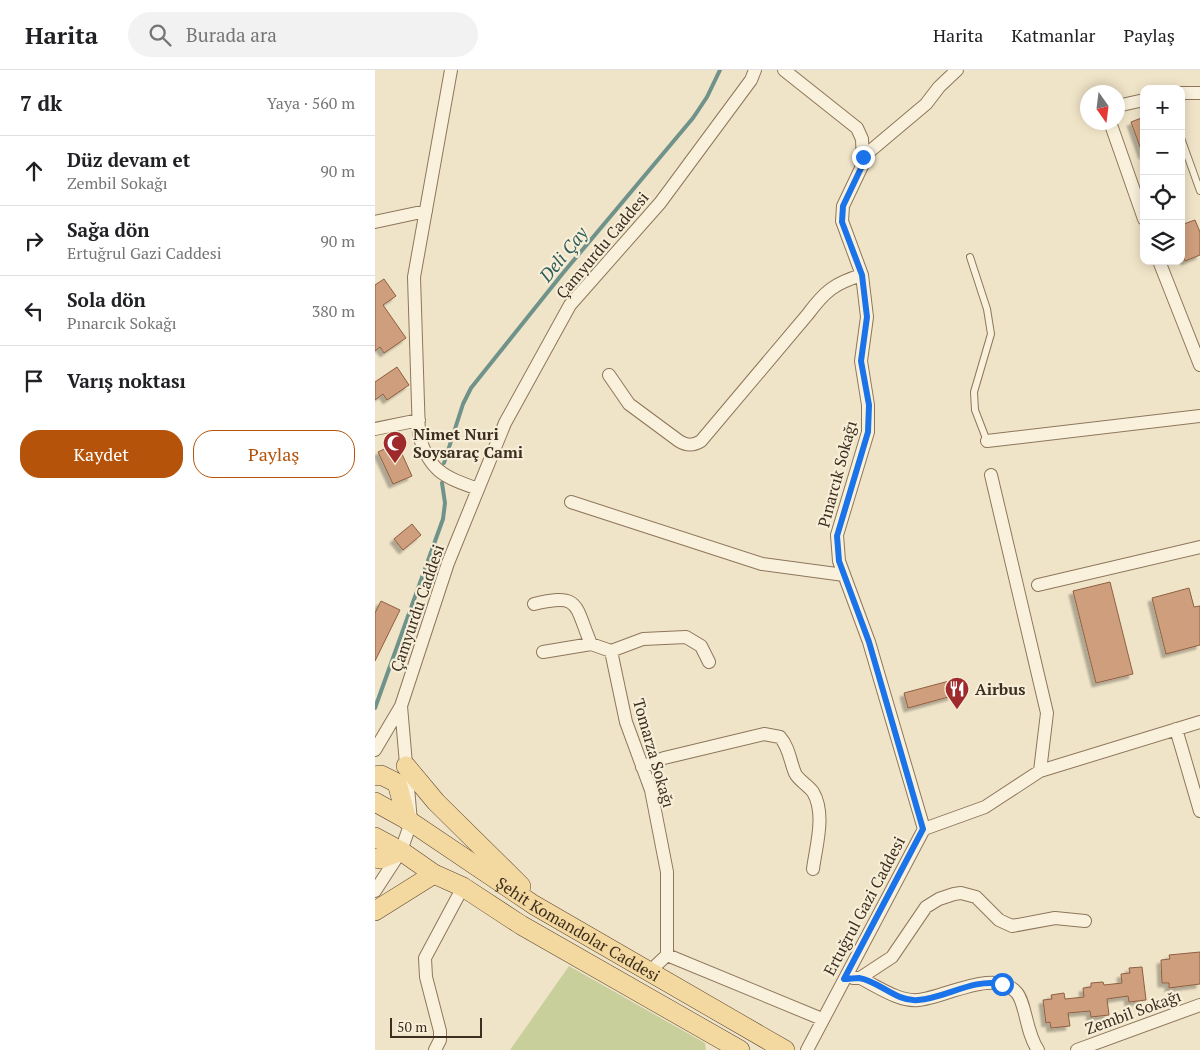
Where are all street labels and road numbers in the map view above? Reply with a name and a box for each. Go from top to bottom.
street label: Çamyurdu Caddesi [551,187,653,303]
street label: Pınarcık Sokağı [812,418,862,530]
street label: Çamyurdu Caddesi [385,541,449,675]
street label: Tomarza Sokağı [628,696,680,810]
street label: Ertuğrul Gazi Caddesi [818,832,910,979]
street label: Şehit Komandolar Caddesi [492,872,664,987]
street label: Zembil Sokağı [1082,984,1184,1040]

